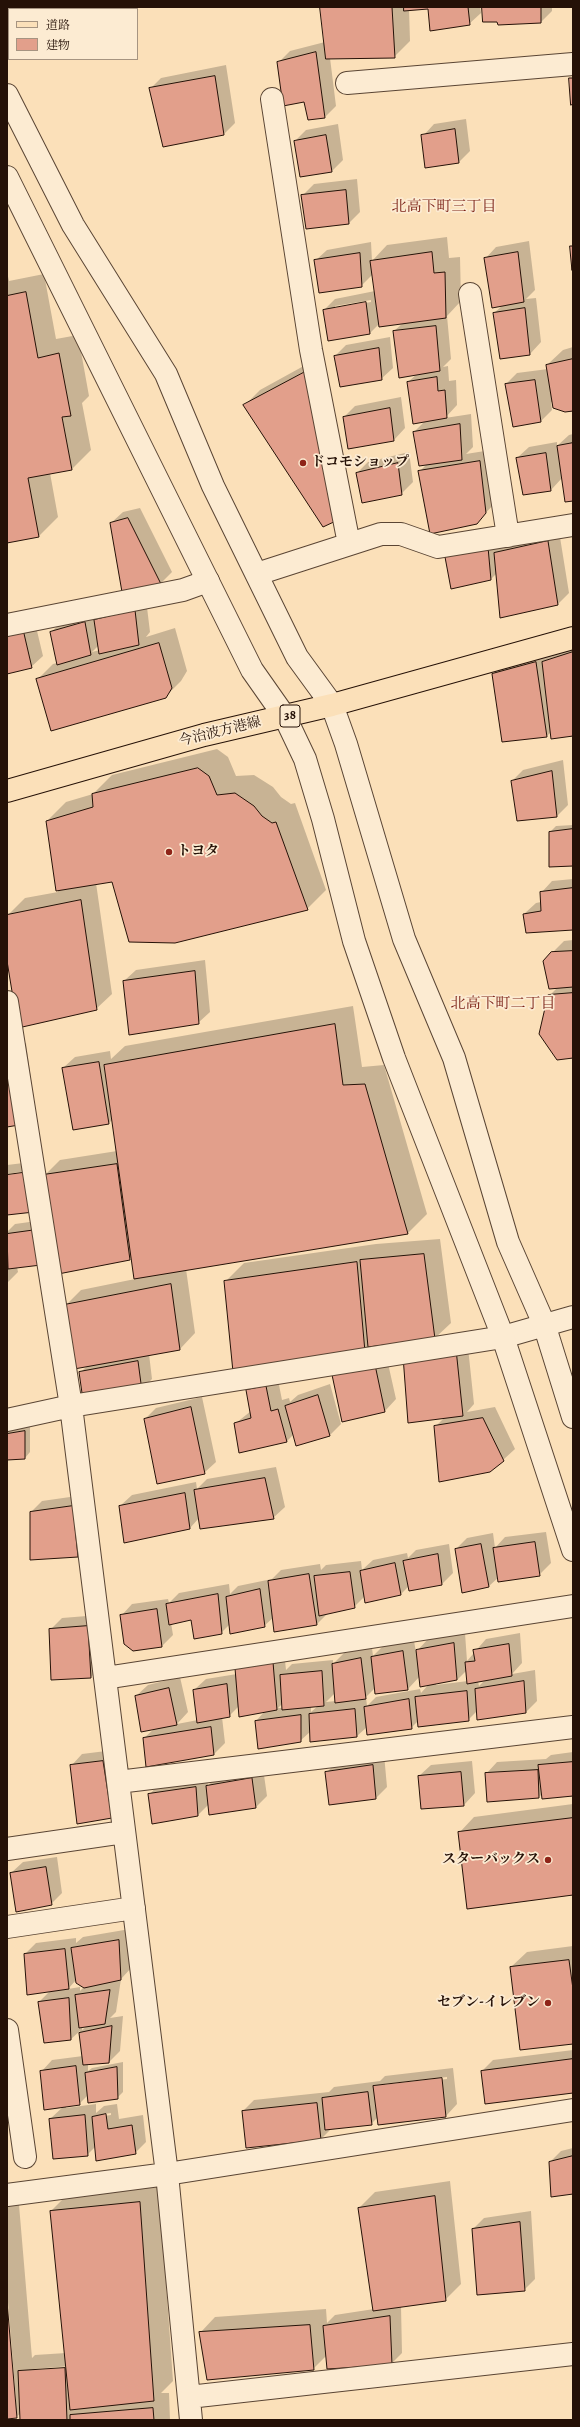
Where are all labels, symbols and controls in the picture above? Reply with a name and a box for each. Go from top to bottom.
legend [8,8,138,60]
text: 道路 [46,17,70,33]
text: 建物 [46,37,70,53]
district label: 北高下町三丁目 [392,198,496,216]
place label: ドコモショップ [311,455,409,471]
marker: ドコモショップ [298,458,308,468]
road number: 38 [280,705,300,727]
street label: 今治波方港線 [177,714,263,750]
place label: トヨタ [177,844,219,860]
marker: トヨタ [164,847,174,857]
district label: 北高下町二丁目 [451,995,555,1013]
place label: スターバックス [442,1852,540,1868]
marker: スターバックス [543,1855,553,1865]
place label: セブン-イレブン [437,1995,540,2011]
marker: セブン-イレブン [543,1998,553,2008]

